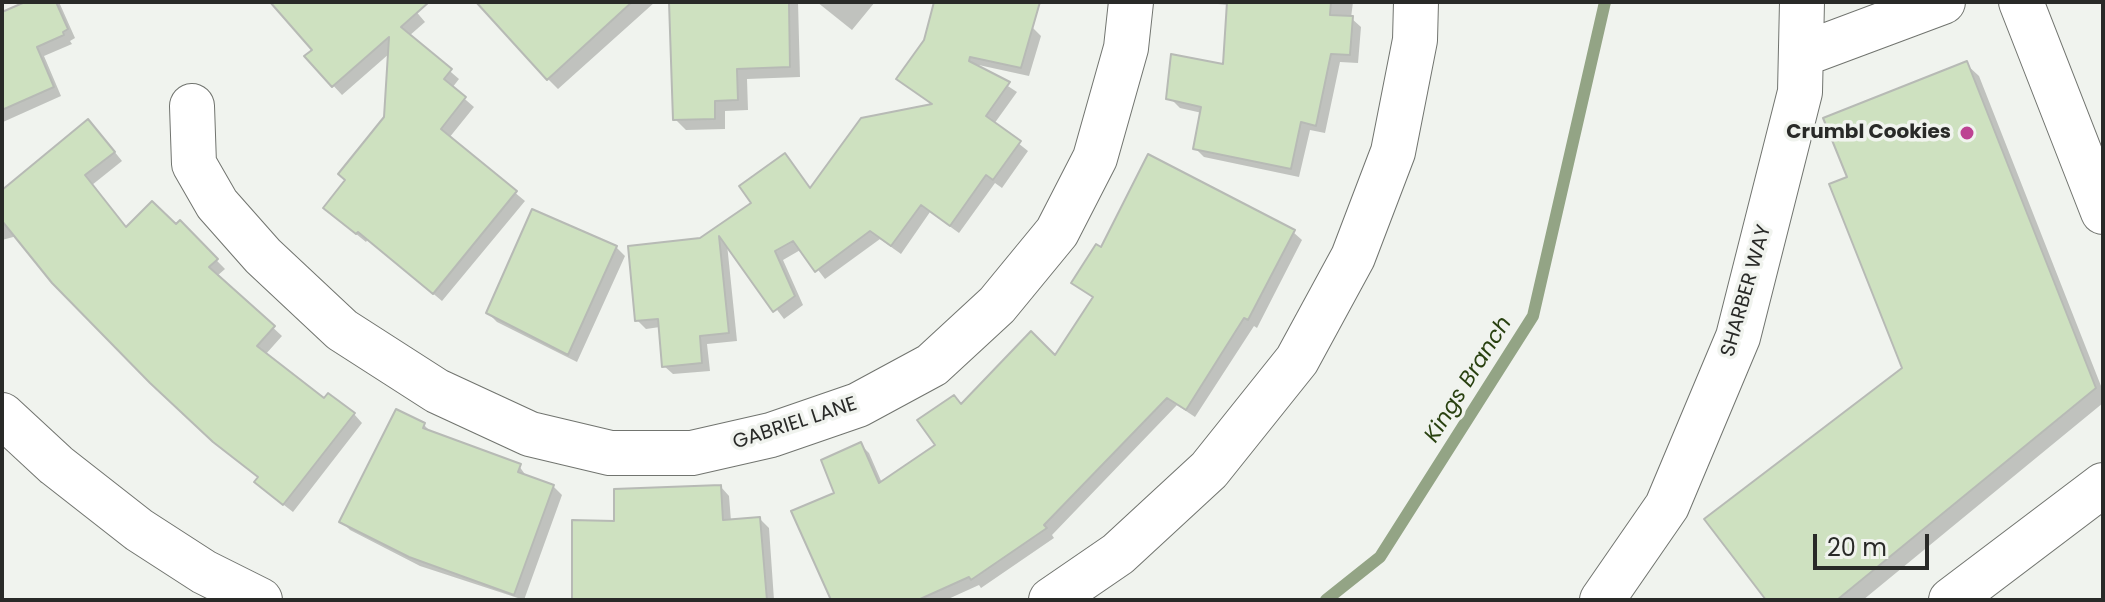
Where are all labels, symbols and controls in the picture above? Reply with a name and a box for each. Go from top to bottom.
place label: Crumbl Cookies [1786,121,1951,145]
marker: Crumbl Cookies [1958,124,1976,142]
street label: SHARBER WAY [1717,222,1777,360]
water label: Kings Branch [1420,312,1518,448]
street label: GABRIEL LANE [730,393,860,455]
scale bar [1817,518,1933,568]
text: 20 m [1827,531,1887,564]

